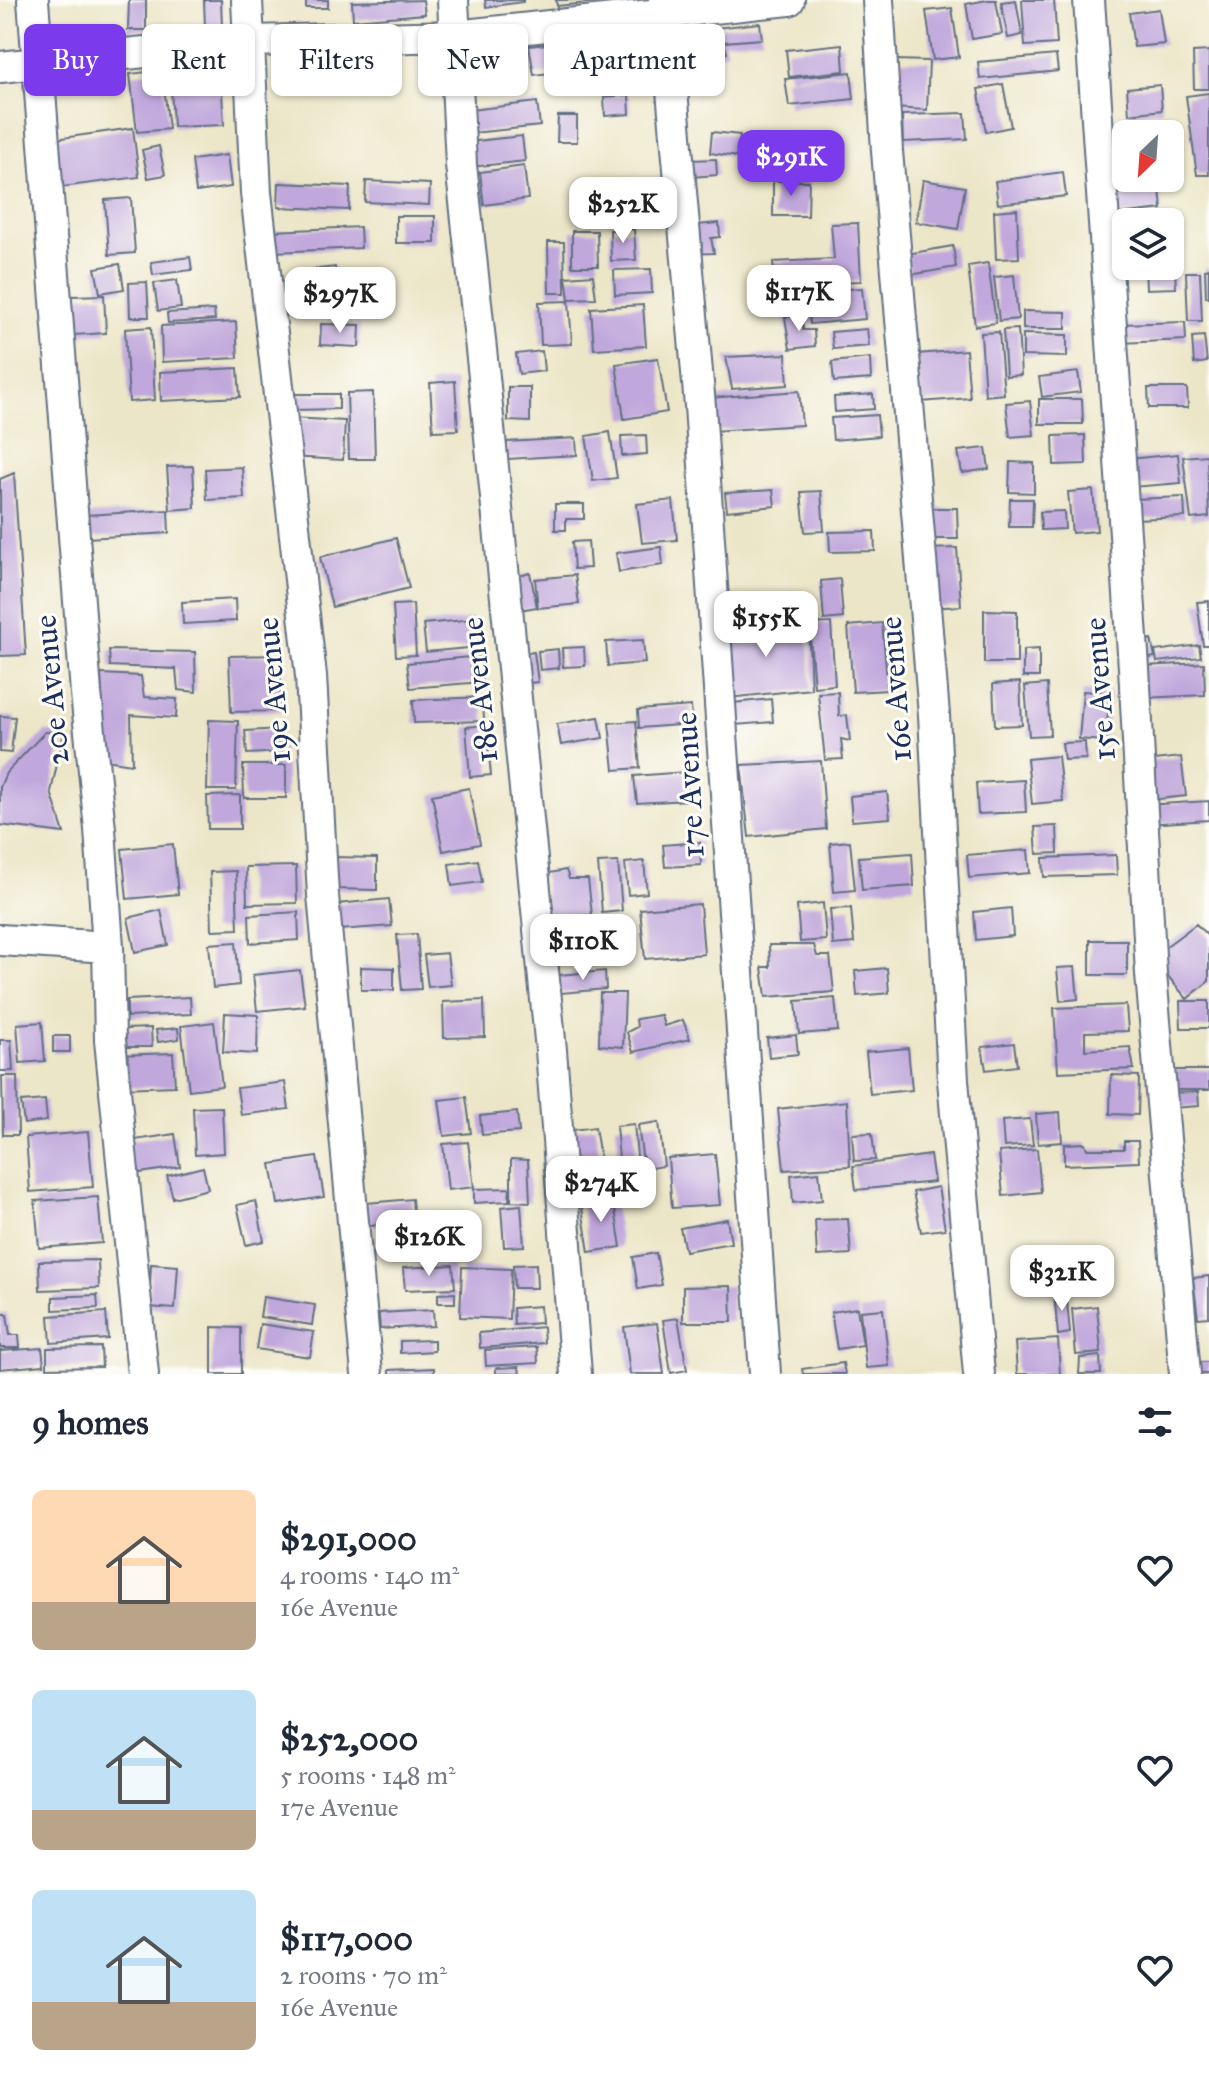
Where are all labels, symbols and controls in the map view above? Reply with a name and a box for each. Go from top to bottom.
chip: Buy [24,24,126,96]
chip: Rent [142,24,255,96]
chip: Filters [271,24,402,96]
chip: New [418,24,528,96]
chip: Apartment [544,24,725,96]
north arrow [1112,120,1184,192]
map controls [1112,120,1184,280]
pin: $291K [735,130,847,198]
text: $291K [756,140,826,172]
pin: $252K [567,177,679,245]
text: $252K [587,187,659,219]
button: layers [1112,208,1184,280]
pin: $117K [743,265,855,333]
pin: $297K [284,267,396,335]
text: $117K [765,275,833,307]
text: $297K [303,277,377,309]
pin: $155K [710,591,822,659]
text: $155K [732,601,800,633]
street label: 20e Avenue [26,613,77,767]
street label: 18e Avenue [452,615,507,765]
street label: 16e Avenue [871,615,920,763]
street label: 19e Avenue [248,616,299,764]
street label: 15e Avenue [1075,616,1124,762]
street label: 17e Avenue [666,711,713,859]
pin: $110K [527,914,639,982]
text: $110K [548,924,618,956]
pin: $274K [545,1156,657,1224]
text: $274K [564,1166,638,1198]
pin: $126K [373,1210,485,1278]
text: $126K [394,1220,464,1252]
pin: $321K [1006,1245,1118,1313]
text: $321K [1028,1255,1096,1287]
icon: filters [1133,1400,1177,1444]
text: 9 homes [32,1402,149,1443]
text: $291,000 [280,1518,417,1559]
icon: home [96,1522,192,1618]
icon: heart [1133,1548,1177,1592]
text: 4 rooms · 140 m² [280,1559,459,1591]
text: 16e Avenue [280,1591,398,1623]
text: $252,000 [280,1718,418,1759]
icon: home [96,1722,192,1818]
icon: heart [1133,1748,1177,1792]
text: 5 rooms · 148 m² [280,1759,456,1791]
text: 17e Avenue [280,1791,399,1823]
text: $117,000 [280,1918,413,1959]
icon: home [96,1922,192,2018]
icon: heart [1133,1948,1177,1992]
text: 2 rooms · 70 m² [280,1959,447,1991]
text: 16e Avenue [280,1991,398,2023]

